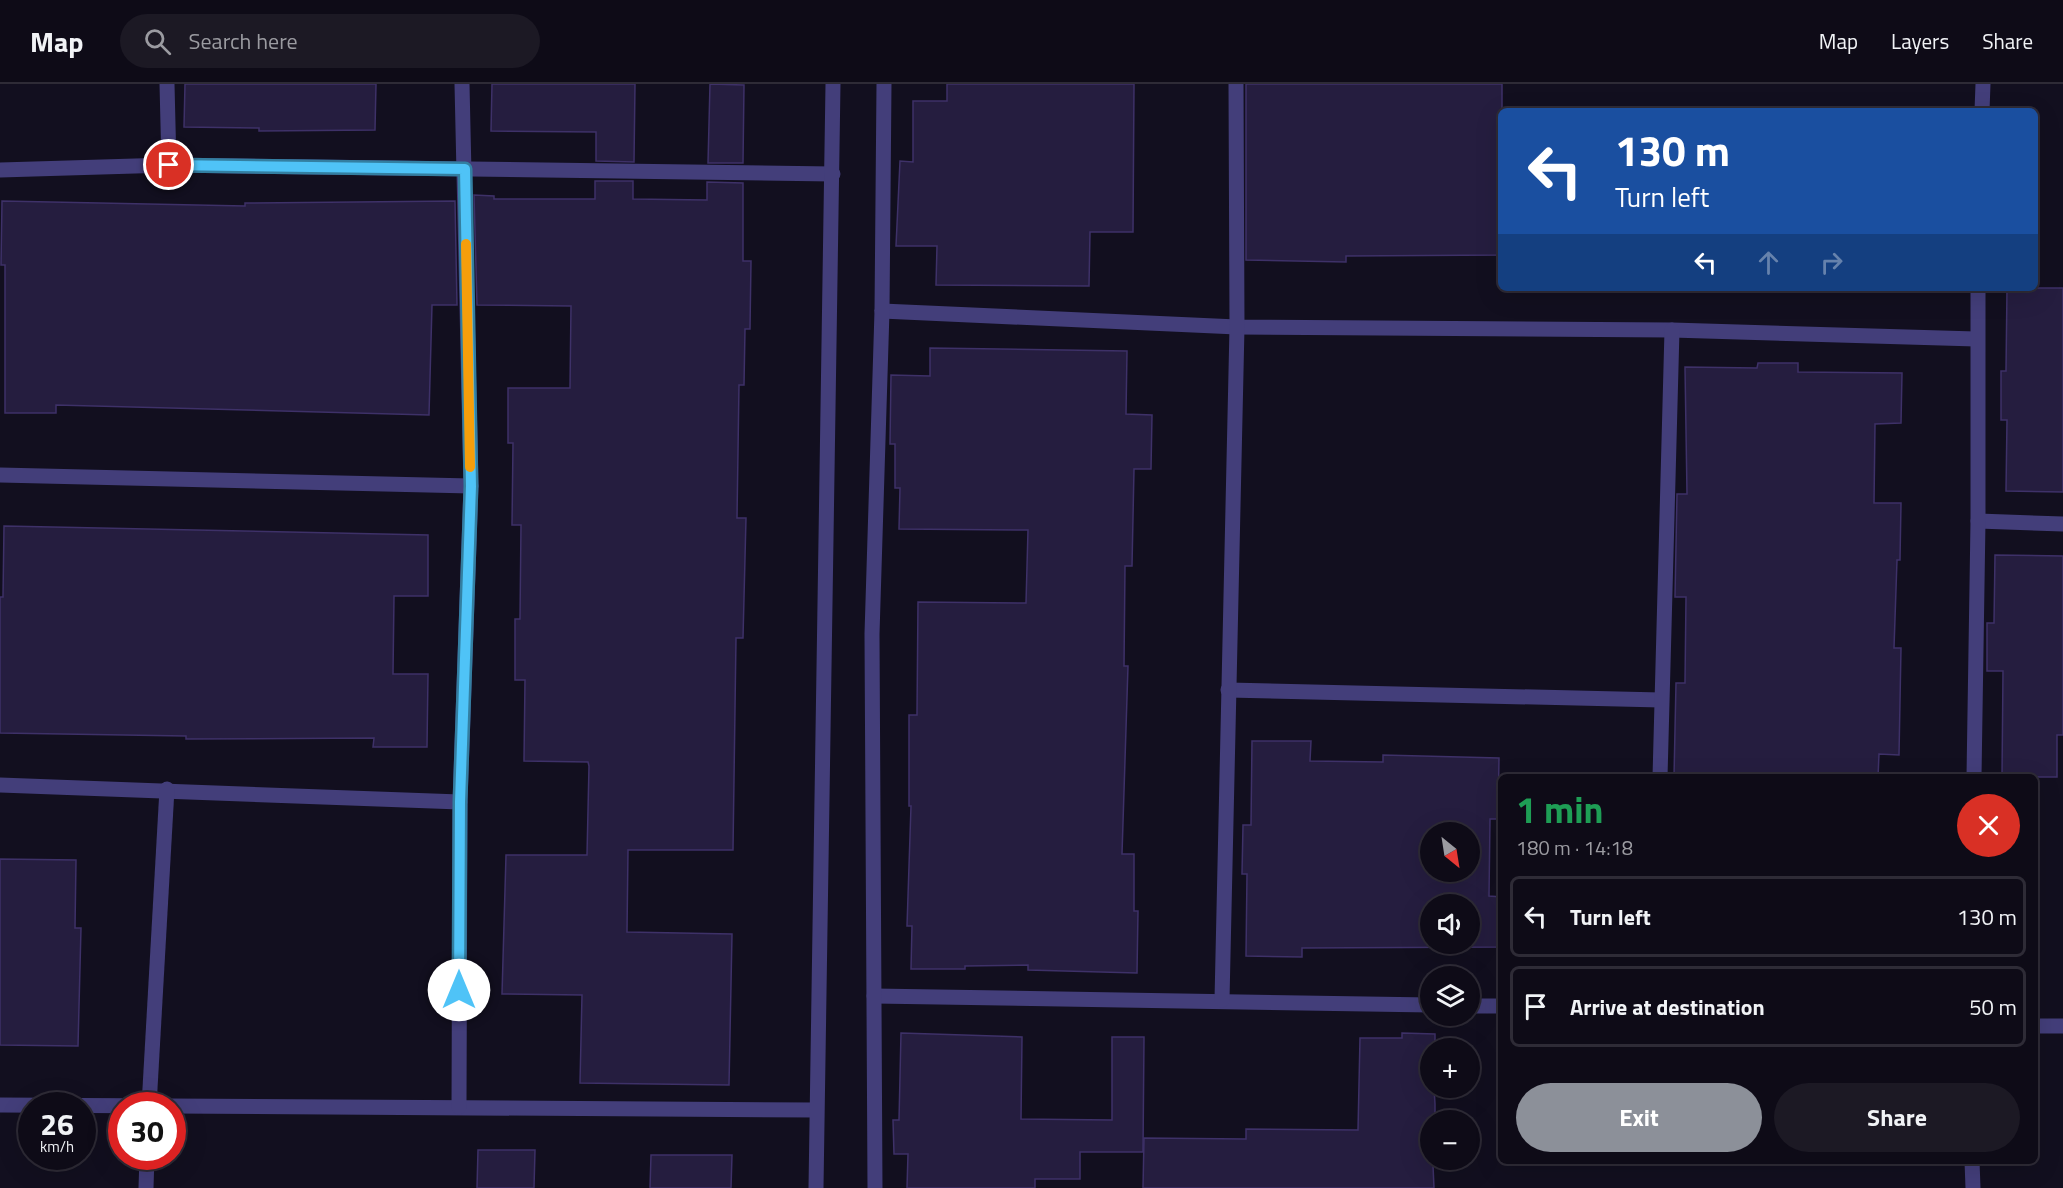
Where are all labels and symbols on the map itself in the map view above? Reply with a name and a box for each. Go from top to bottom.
pin [143,139,194,190]
north arrow [1420,822,1480,882]
position arrow [427,958,491,1022]
speed limit sign: 30 [108,1092,186,1170]

